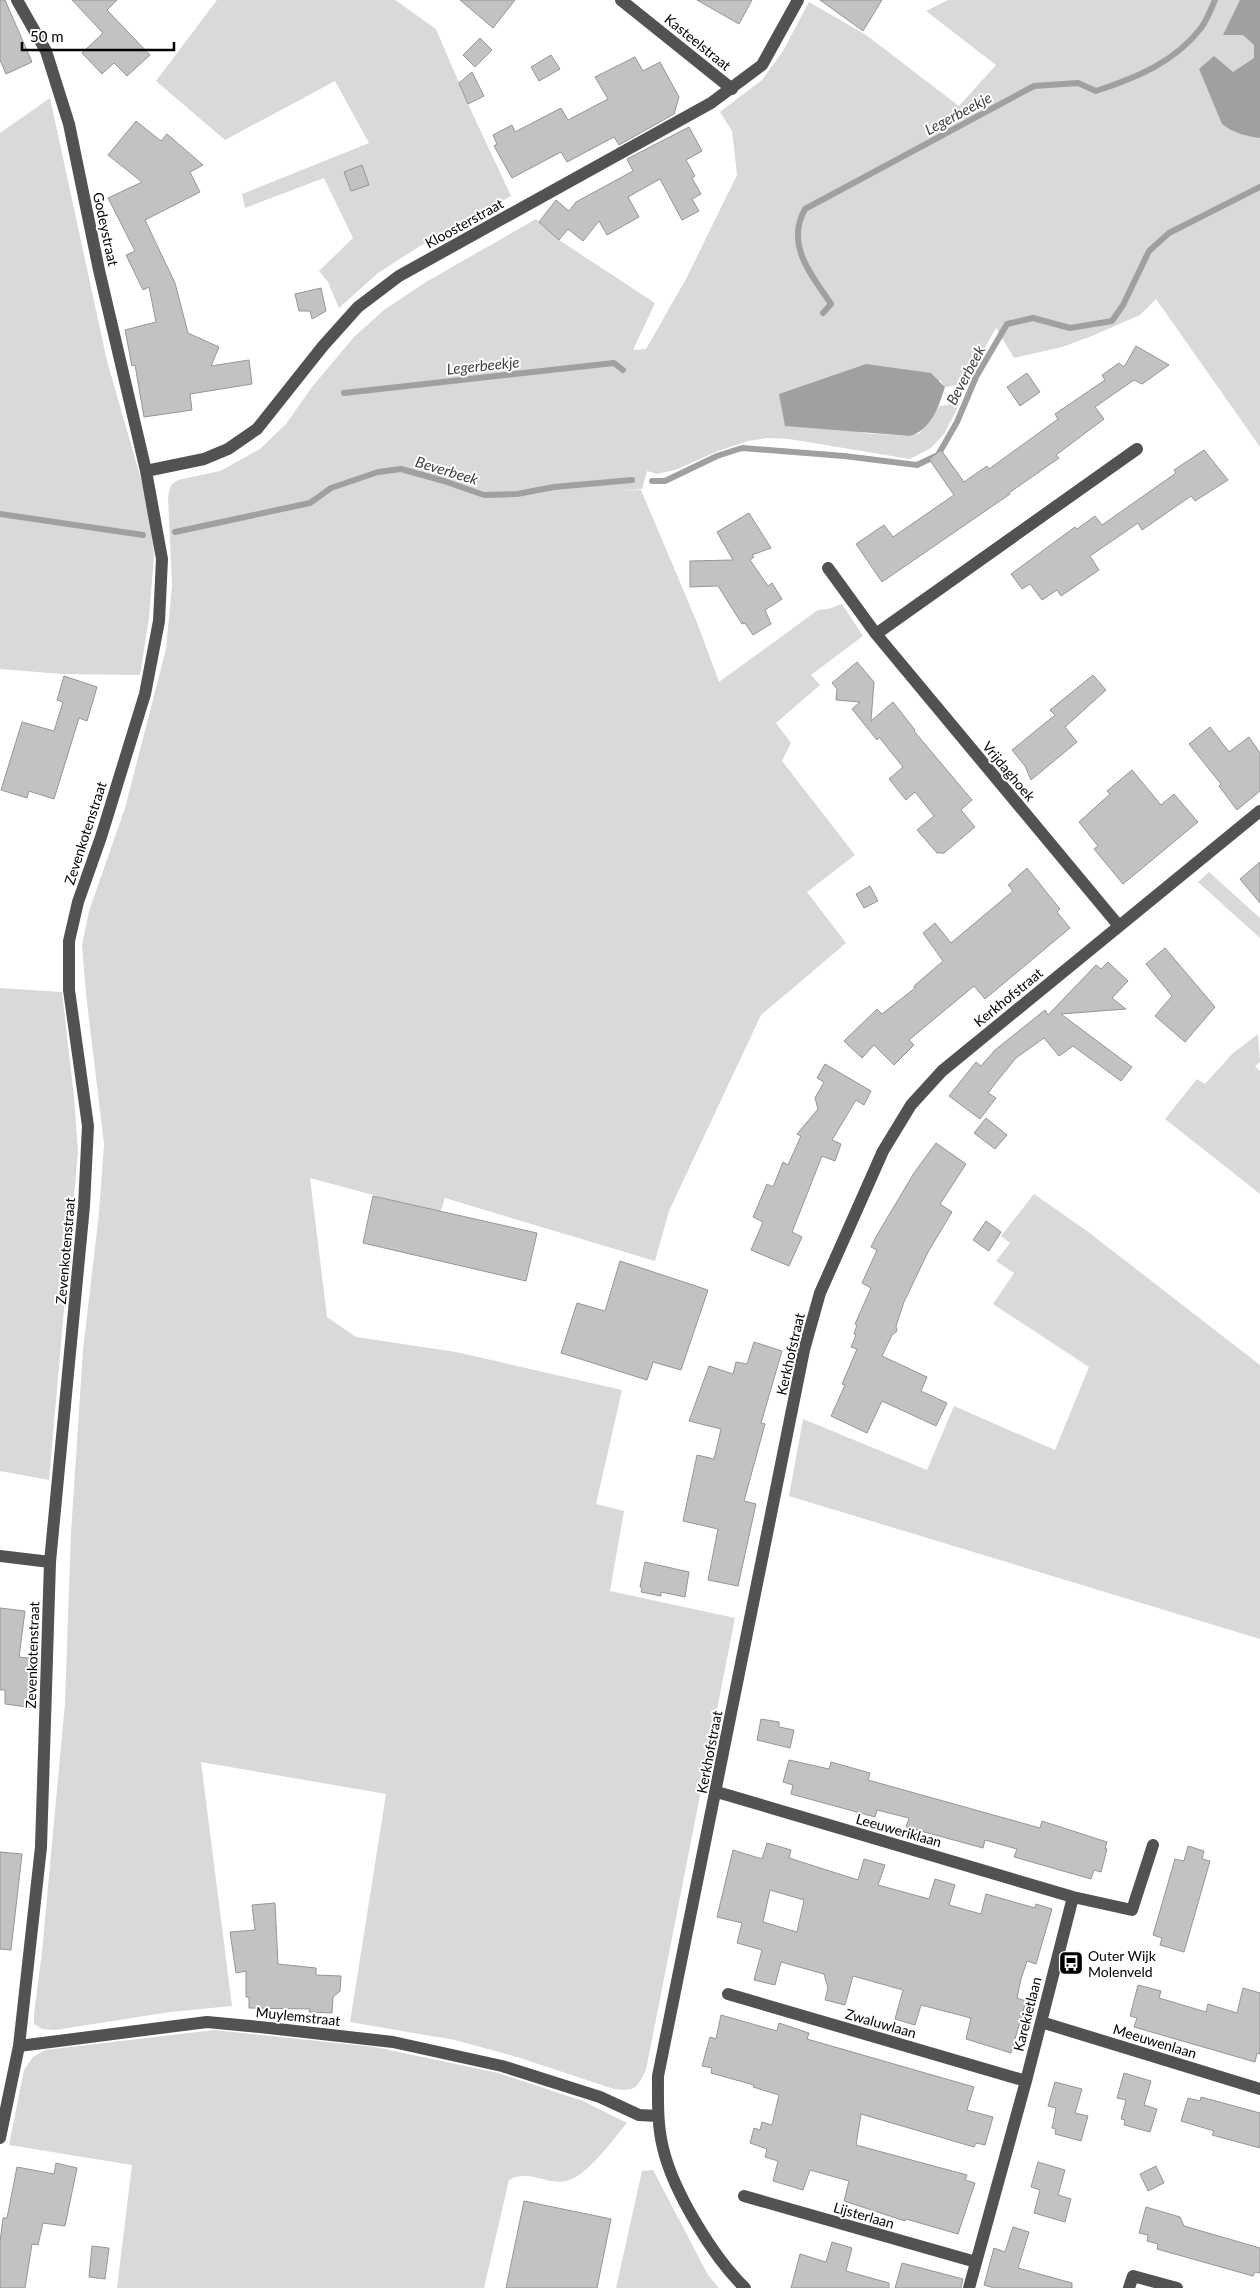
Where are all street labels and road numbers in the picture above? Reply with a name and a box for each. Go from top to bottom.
street label: Kasteelstraat [661,10,735,74]
street label: Godeystraat [90,190,122,268]
street label: Kloosterstraat [422,195,506,251]
street label: Vrijdaghoek [979,738,1039,805]
street label: Zevenkotenstraat [60,779,110,887]
street label: Kerkhofstraat [970,964,1046,1030]
street label: Zevenkotenstraat [52,1197,78,1305]
street label: Kerkhofstraat [772,1311,808,1397]
street label: Zevenkotenstraat [22,1601,42,1709]
street label: Kerkhofstraat [693,1709,725,1795]
street label: Leeuweriklaan [854,1810,944,1850]
street label: Karekietlaan [1010,1975,1044,2053]
street label: Muylemstraat [255,2003,341,2029]
street label: Zwaluwlaan [844,2005,918,2041]
street label: Meeuwenlaan [1111,2020,1199,2062]
street label: Lijsterlaan [832,2198,896,2232]

